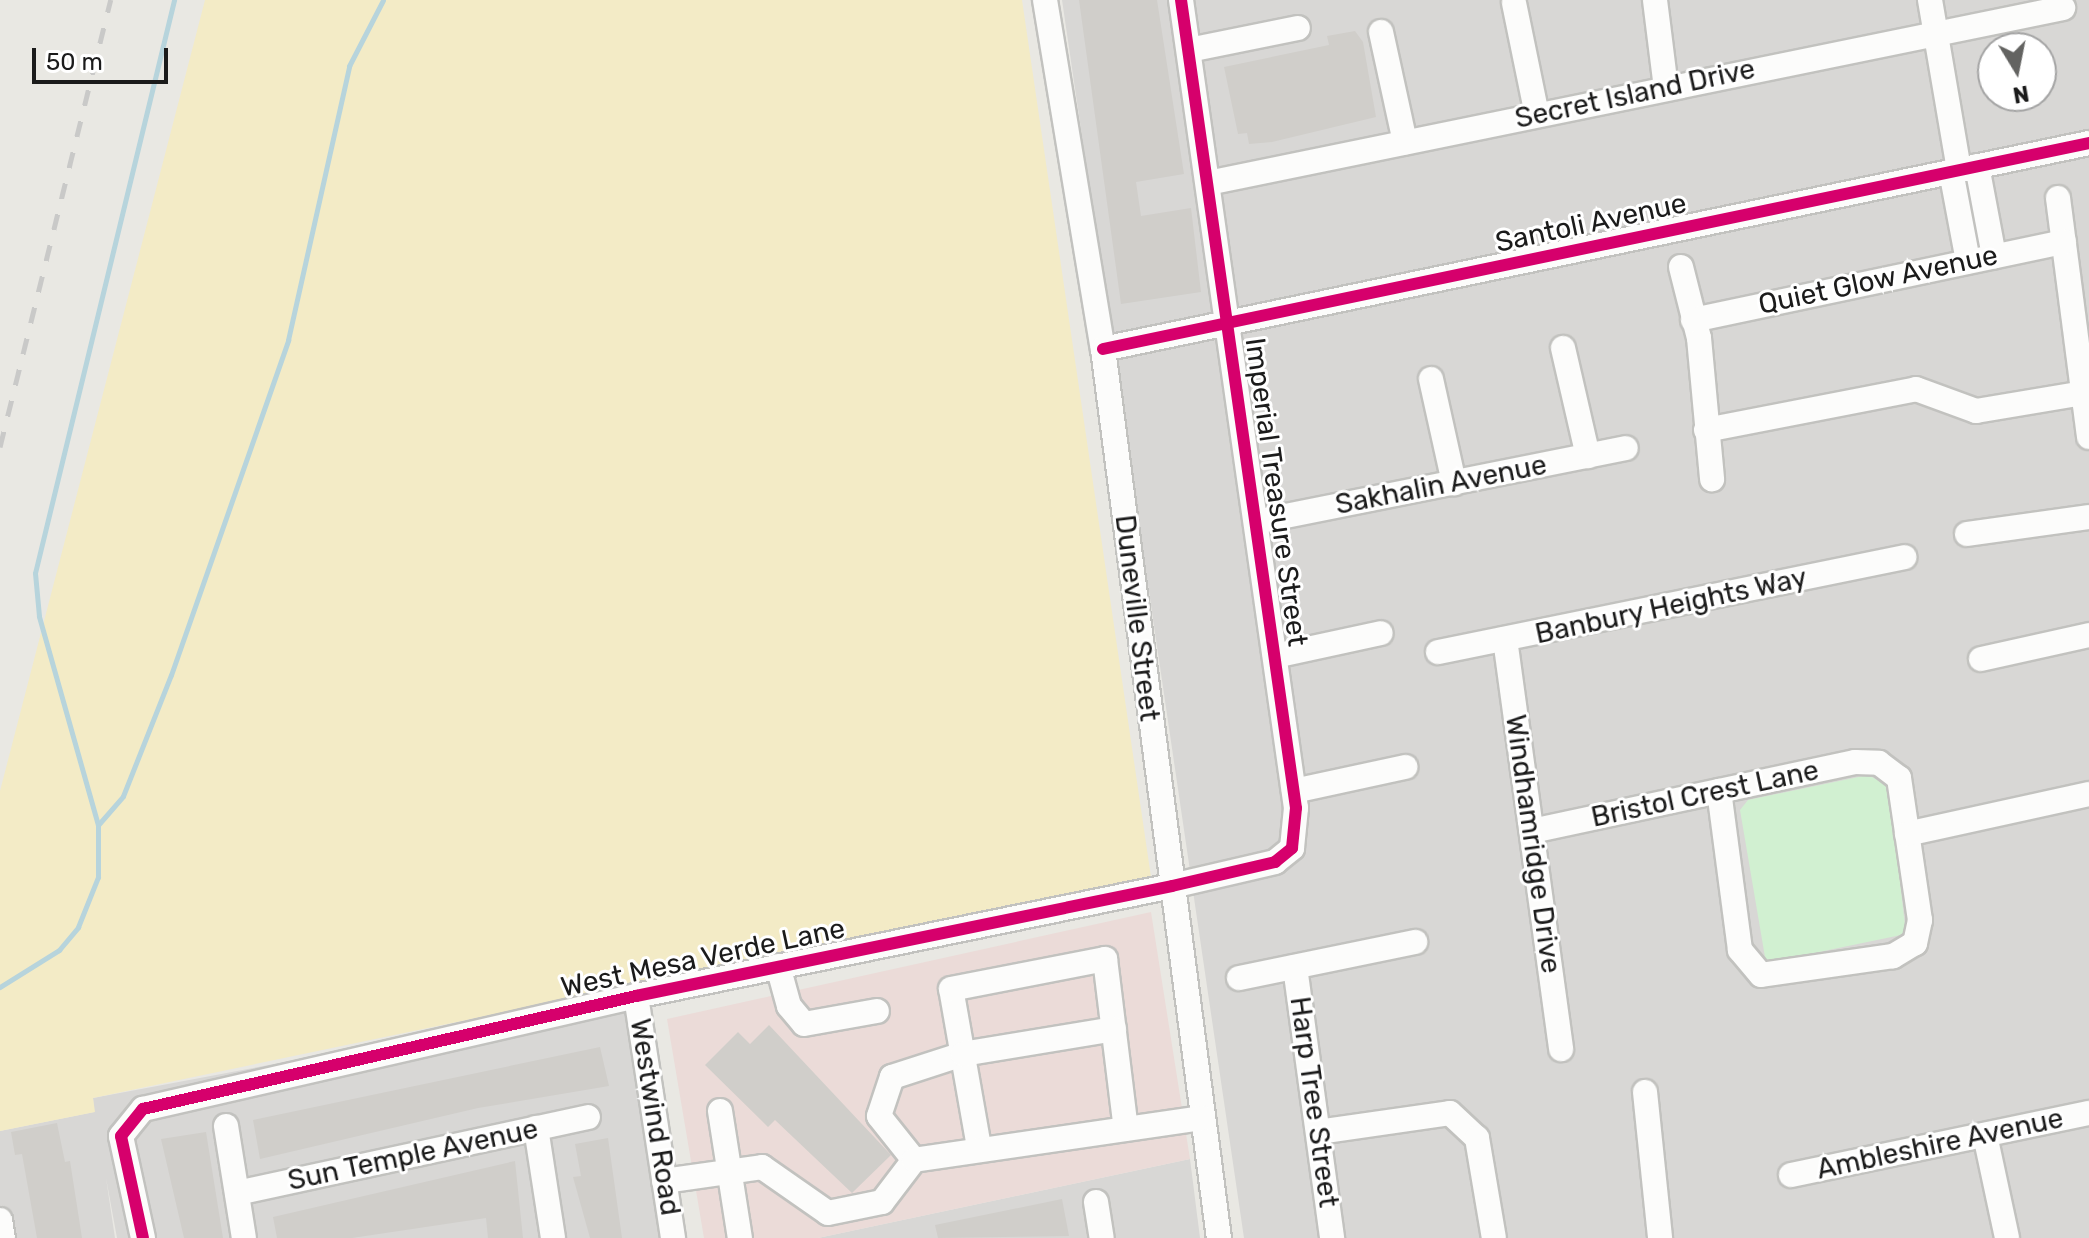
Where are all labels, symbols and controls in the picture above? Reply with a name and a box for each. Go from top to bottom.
scale bar [36,32,172,82]
north arrow [1977,32,2057,112]
text: 50 m [46,48,103,76]
street label: Secret Island Drive [1512,52,1758,136]
text: N [2011,79,2031,109]
street label: Santoli Avenue [1492,186,1690,260]
street label: Quiet Glow Avenue [1755,238,2001,322]
street label: Imperial Treasure Street [1238,335,1314,649]
street label: Sakhalin Avenue [1332,448,1550,522]
street label: Duneville Street [1108,513,1166,723]
street label: Banbury Heights Way [1531,561,1811,651]
street label: Windhamridge Drive [1498,712,1568,976]
street label: Bristol Crest Lane [1588,753,1822,835]
street label: West Mesa Verde Lane [558,911,848,1005]
street label: Harp Tree Street [1283,994,1345,1210]
street label: Westwind Road [623,1016,687,1218]
street label: Ambleshire Avenue [1813,1101,2067,1187]
street label: Sun Temple Avenue [284,1112,542,1198]

